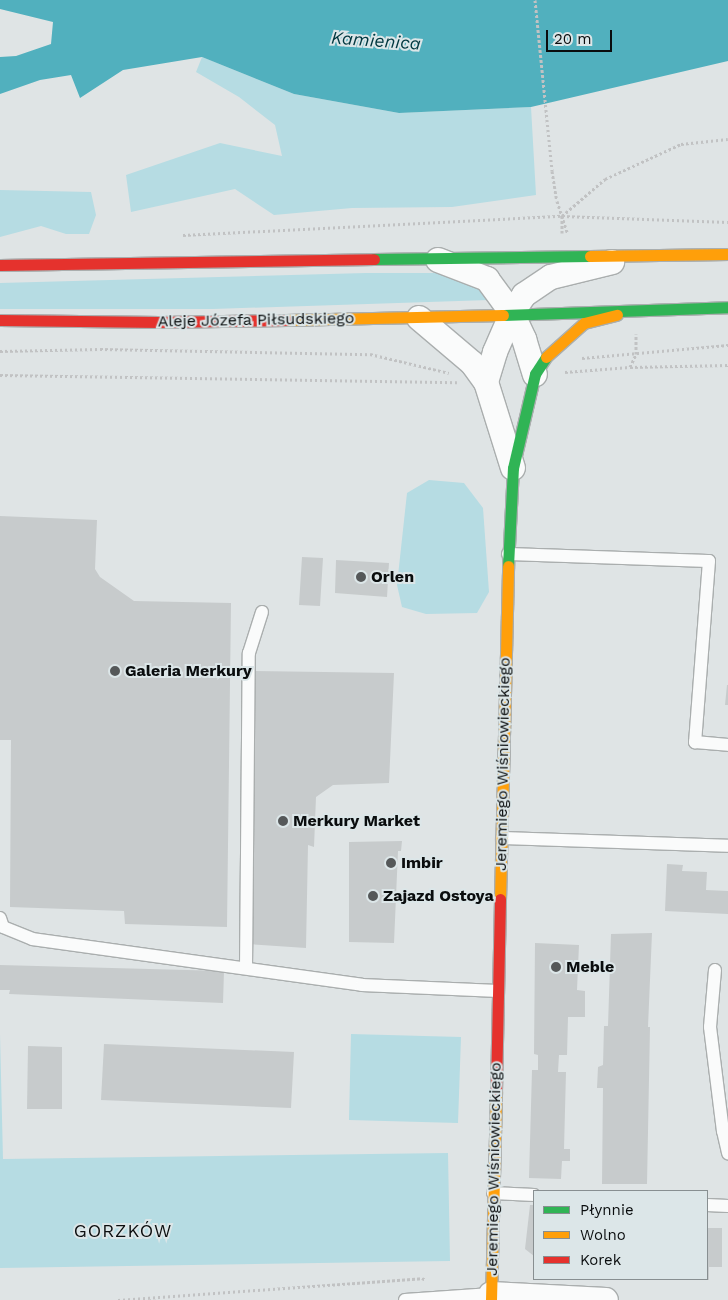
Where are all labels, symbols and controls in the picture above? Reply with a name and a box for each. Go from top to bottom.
scale bar [548,20,614,52]
water label: Kamienica [331,27,421,55]
text: 20 m [554,30,592,48]
street label: Aleje Józefa Piłsudskiego [157,309,355,331]
place label: Orlen [371,567,414,587]
marker: Orlen [355,571,367,583]
street label: Jeremiego Wiśniowieckiego [492,657,514,871]
place label: Galeria Merkury [125,661,252,681]
marker: Galeria Merkury [109,665,121,677]
place label: Merkury Market [293,811,420,831]
marker: Merkury Market [277,815,289,827]
place label: Imbir [401,853,443,873]
marker: Imbir [385,857,397,869]
place label: Zajazd Ostoya [383,886,494,906]
marker: Zajazd Ostoya [367,890,379,902]
place label: Meble [566,957,614,977]
marker: Meble [550,961,562,973]
street label: Jeremiego Wiśniowieckiego [483,1062,505,1276]
legend [533,1190,708,1280]
text: Płynnie [580,1201,634,1219]
district label: GORZKÓW [73,1220,173,1242]
text: Wolno [580,1226,626,1244]
text: Korek [580,1251,621,1269]

